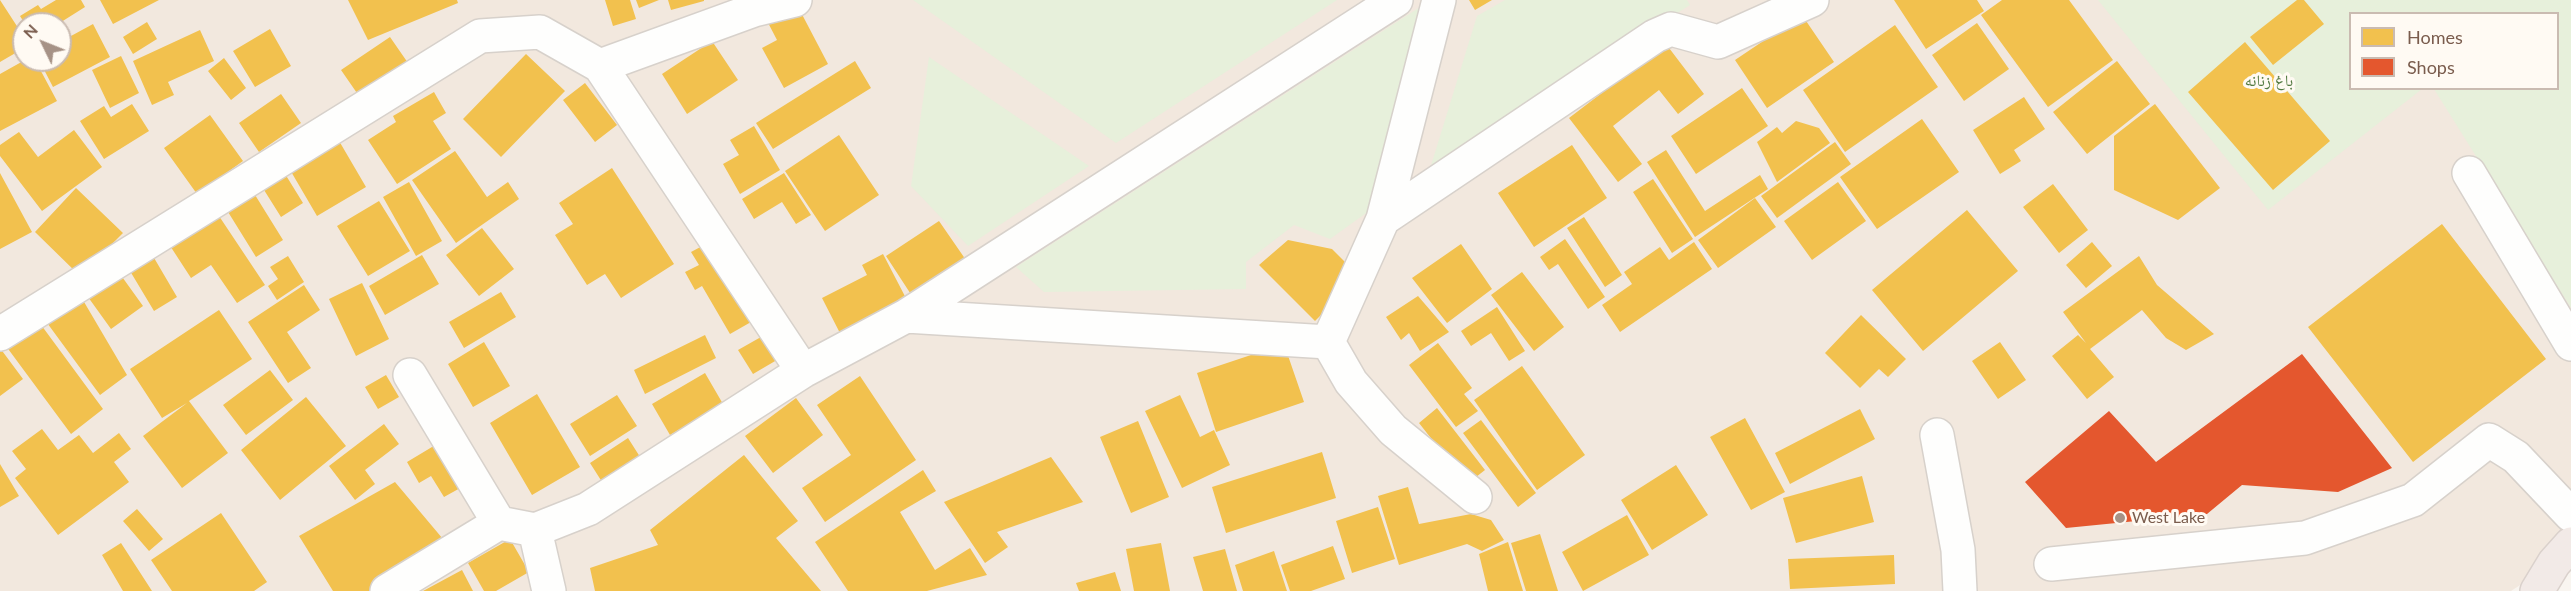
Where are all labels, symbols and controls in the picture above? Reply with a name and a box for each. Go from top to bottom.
north arrow [12,12,72,72]
legend [2349,12,2559,90]
text: N [19,20,41,42]
text: Homes [2407,26,2463,48]
text: Shops [2407,56,2455,78]
park label: باغ زنانه [2245,71,2293,91]
place label: West Lake [2132,508,2205,528]
marker: West Lake [2113,511,2127,525]

